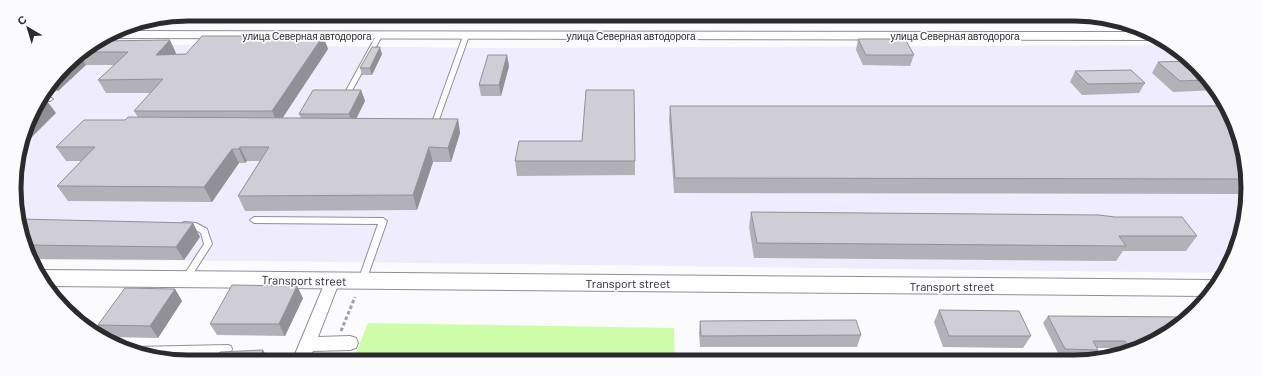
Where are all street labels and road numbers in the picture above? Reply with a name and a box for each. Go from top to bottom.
street label: улица Северная автодорога [242,30,372,42]
street label: улица Северная автодорога [566,30,696,42]
street label: улица Северная автодорога [890,30,1020,42]
street label: Transport street [261,272,347,288]
street label: Transport street [586,276,670,290]
street label: Transport street [910,279,994,293]

